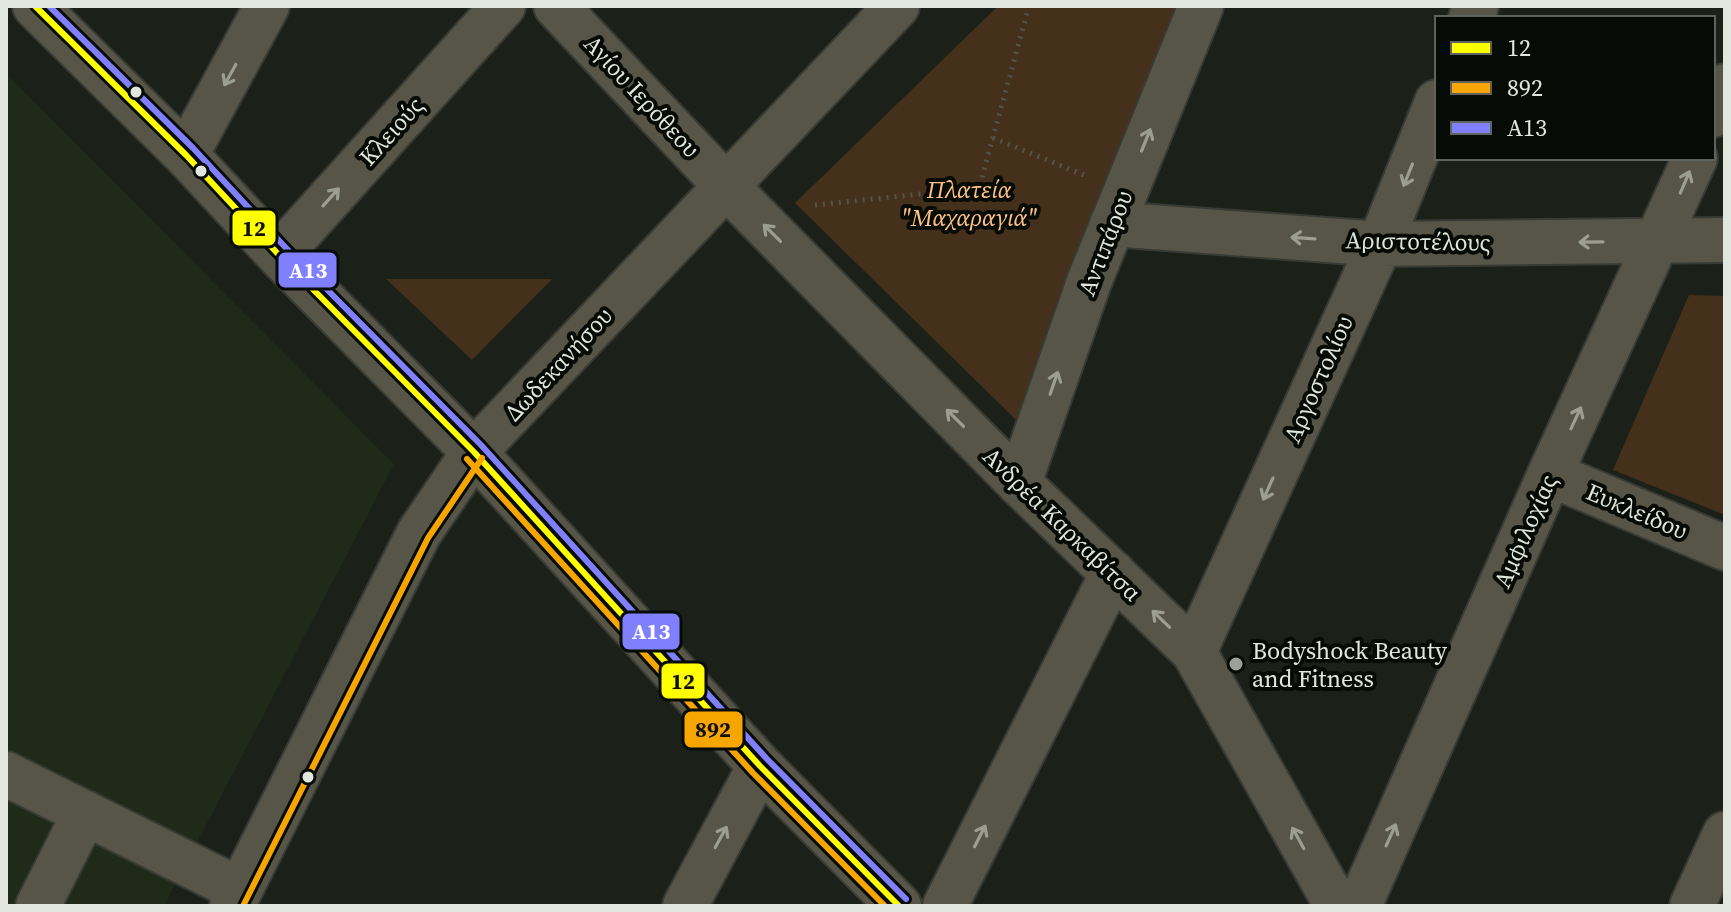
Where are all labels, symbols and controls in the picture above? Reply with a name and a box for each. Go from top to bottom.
legend [1435,16,1715,160]
street label: Αγίου Ιερόθεου [577,28,707,164]
text: 12 [1507,31,1531,64]
one-way arrow [221,62,237,86]
text: 892 [1507,71,1543,104]
unlabelled marker [128,84,144,100]
street label: Κλειούς [351,89,431,173]
text: A13 [1507,111,1547,144]
one-way arrow [1140,128,1154,153]
one-way arrow [1399,162,1414,187]
unlabelled marker [193,163,209,179]
one-way arrow [1678,170,1693,195]
park label: Πλατεία "Μαχαραγιά" [901,173,1037,234]
street label: Αντιπάρου [1070,186,1140,300]
one-way arrow [321,188,339,208]
line badge: 12 [231,209,277,247]
text: 12 [242,213,266,243]
street label: Αριστοτέλους [1345,223,1491,259]
one-way arrow [763,224,782,243]
one-way arrow [1290,230,1317,245]
one-way arrow [1578,234,1605,250]
line badge: A13 [277,251,338,289]
text: A13 [289,255,327,285]
street label: Δωδεκανήσου [497,300,619,428]
street label: Αργοστολίου [1275,310,1361,448]
one-way arrow [1047,371,1062,396]
one-way arrow [1569,406,1584,430]
one-way arrow [945,408,964,428]
street label: Ανδρέα Καρκαβίτσα [976,440,1148,608]
street label: Αμφιλοχίας [1485,469,1565,593]
street label: Ευκλείδου [1581,475,1693,547]
one-way arrow [1260,477,1275,501]
one-way arrow [1151,610,1171,629]
line badge: A13 [621,612,681,651]
text: A13 [632,616,670,646]
place label: Bodyshock Beauty and Fitness [1252,634,1448,695]
marker: Bodyshock Beauty and Fitness [1227,655,1245,673]
line badge: 12 [660,662,706,700]
text: 12 [671,666,695,696]
line badge: 892 [683,710,744,749]
text: 892 [695,714,731,744]
unlabelled marker [300,769,316,785]
one-way arrow [1384,823,1399,847]
one-way arrow [972,825,988,849]
one-way arrow [714,826,730,849]
one-way arrow [1290,827,1306,850]

